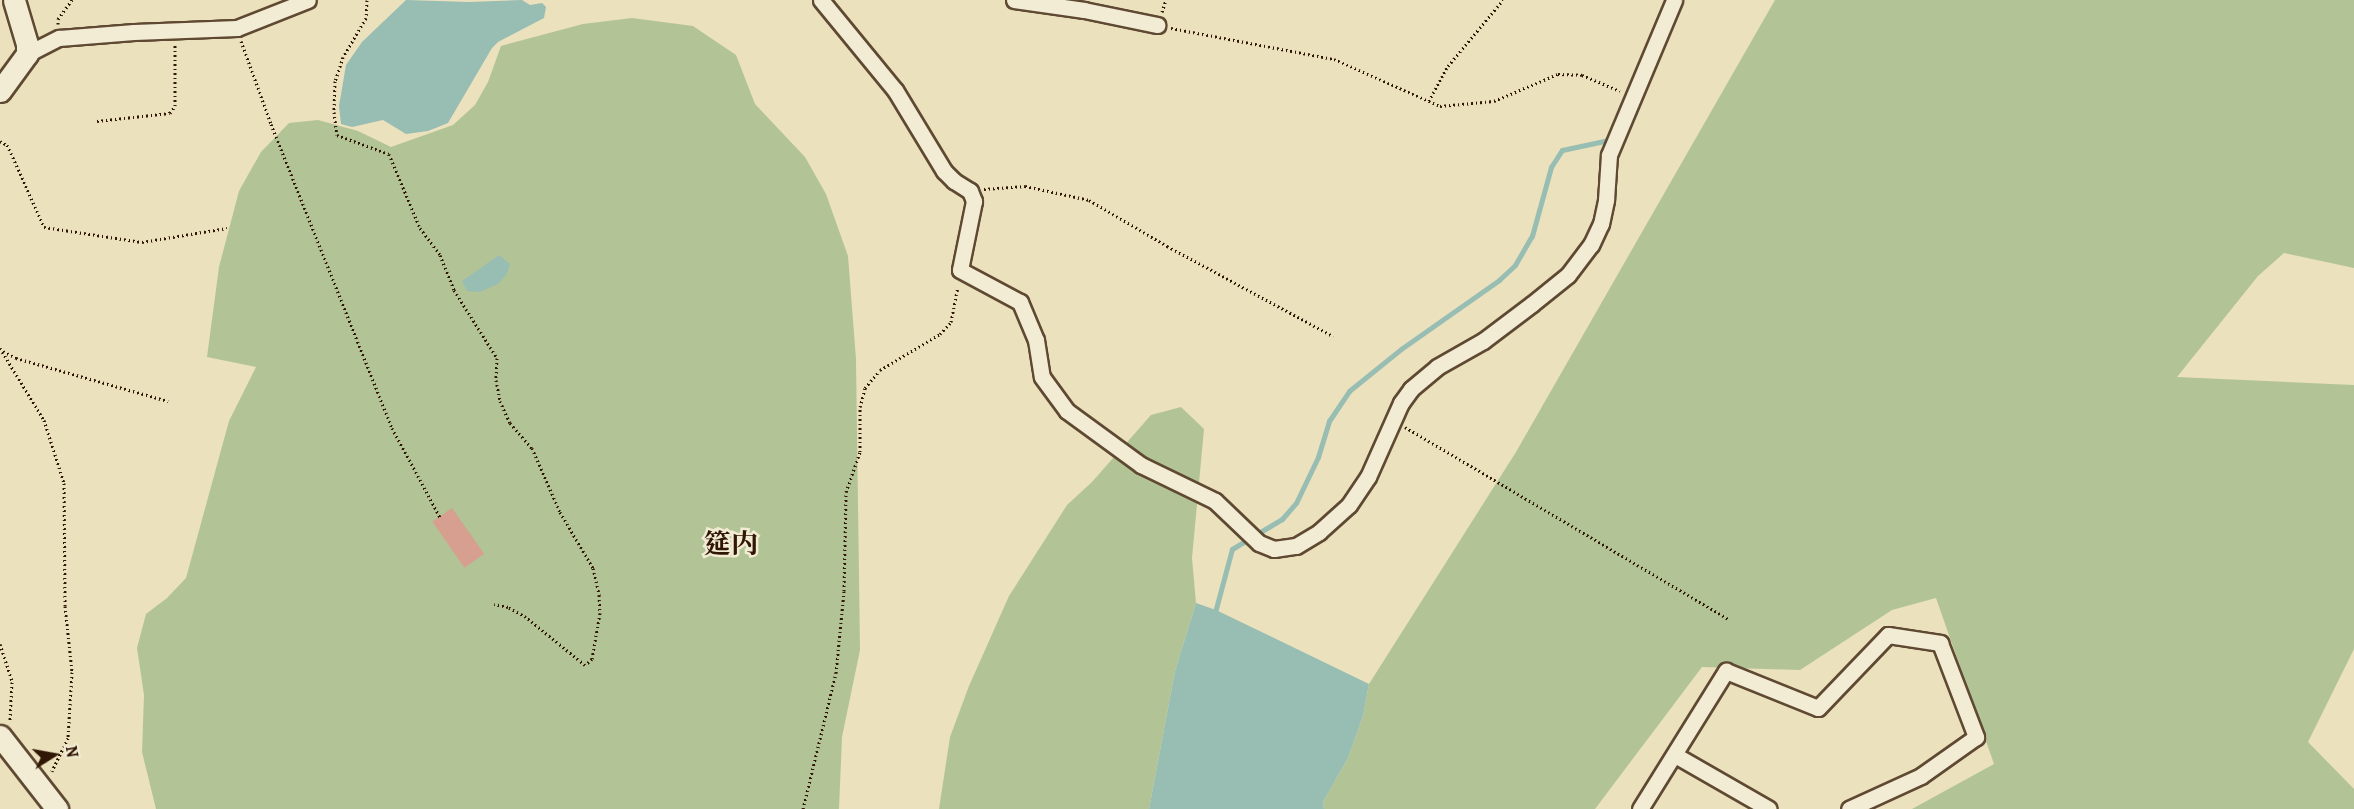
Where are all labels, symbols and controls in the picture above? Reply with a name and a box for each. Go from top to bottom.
district label: 筵内 [704,529,758,561]
north arrow [24,725,84,785]
text: N [60,744,84,759]

